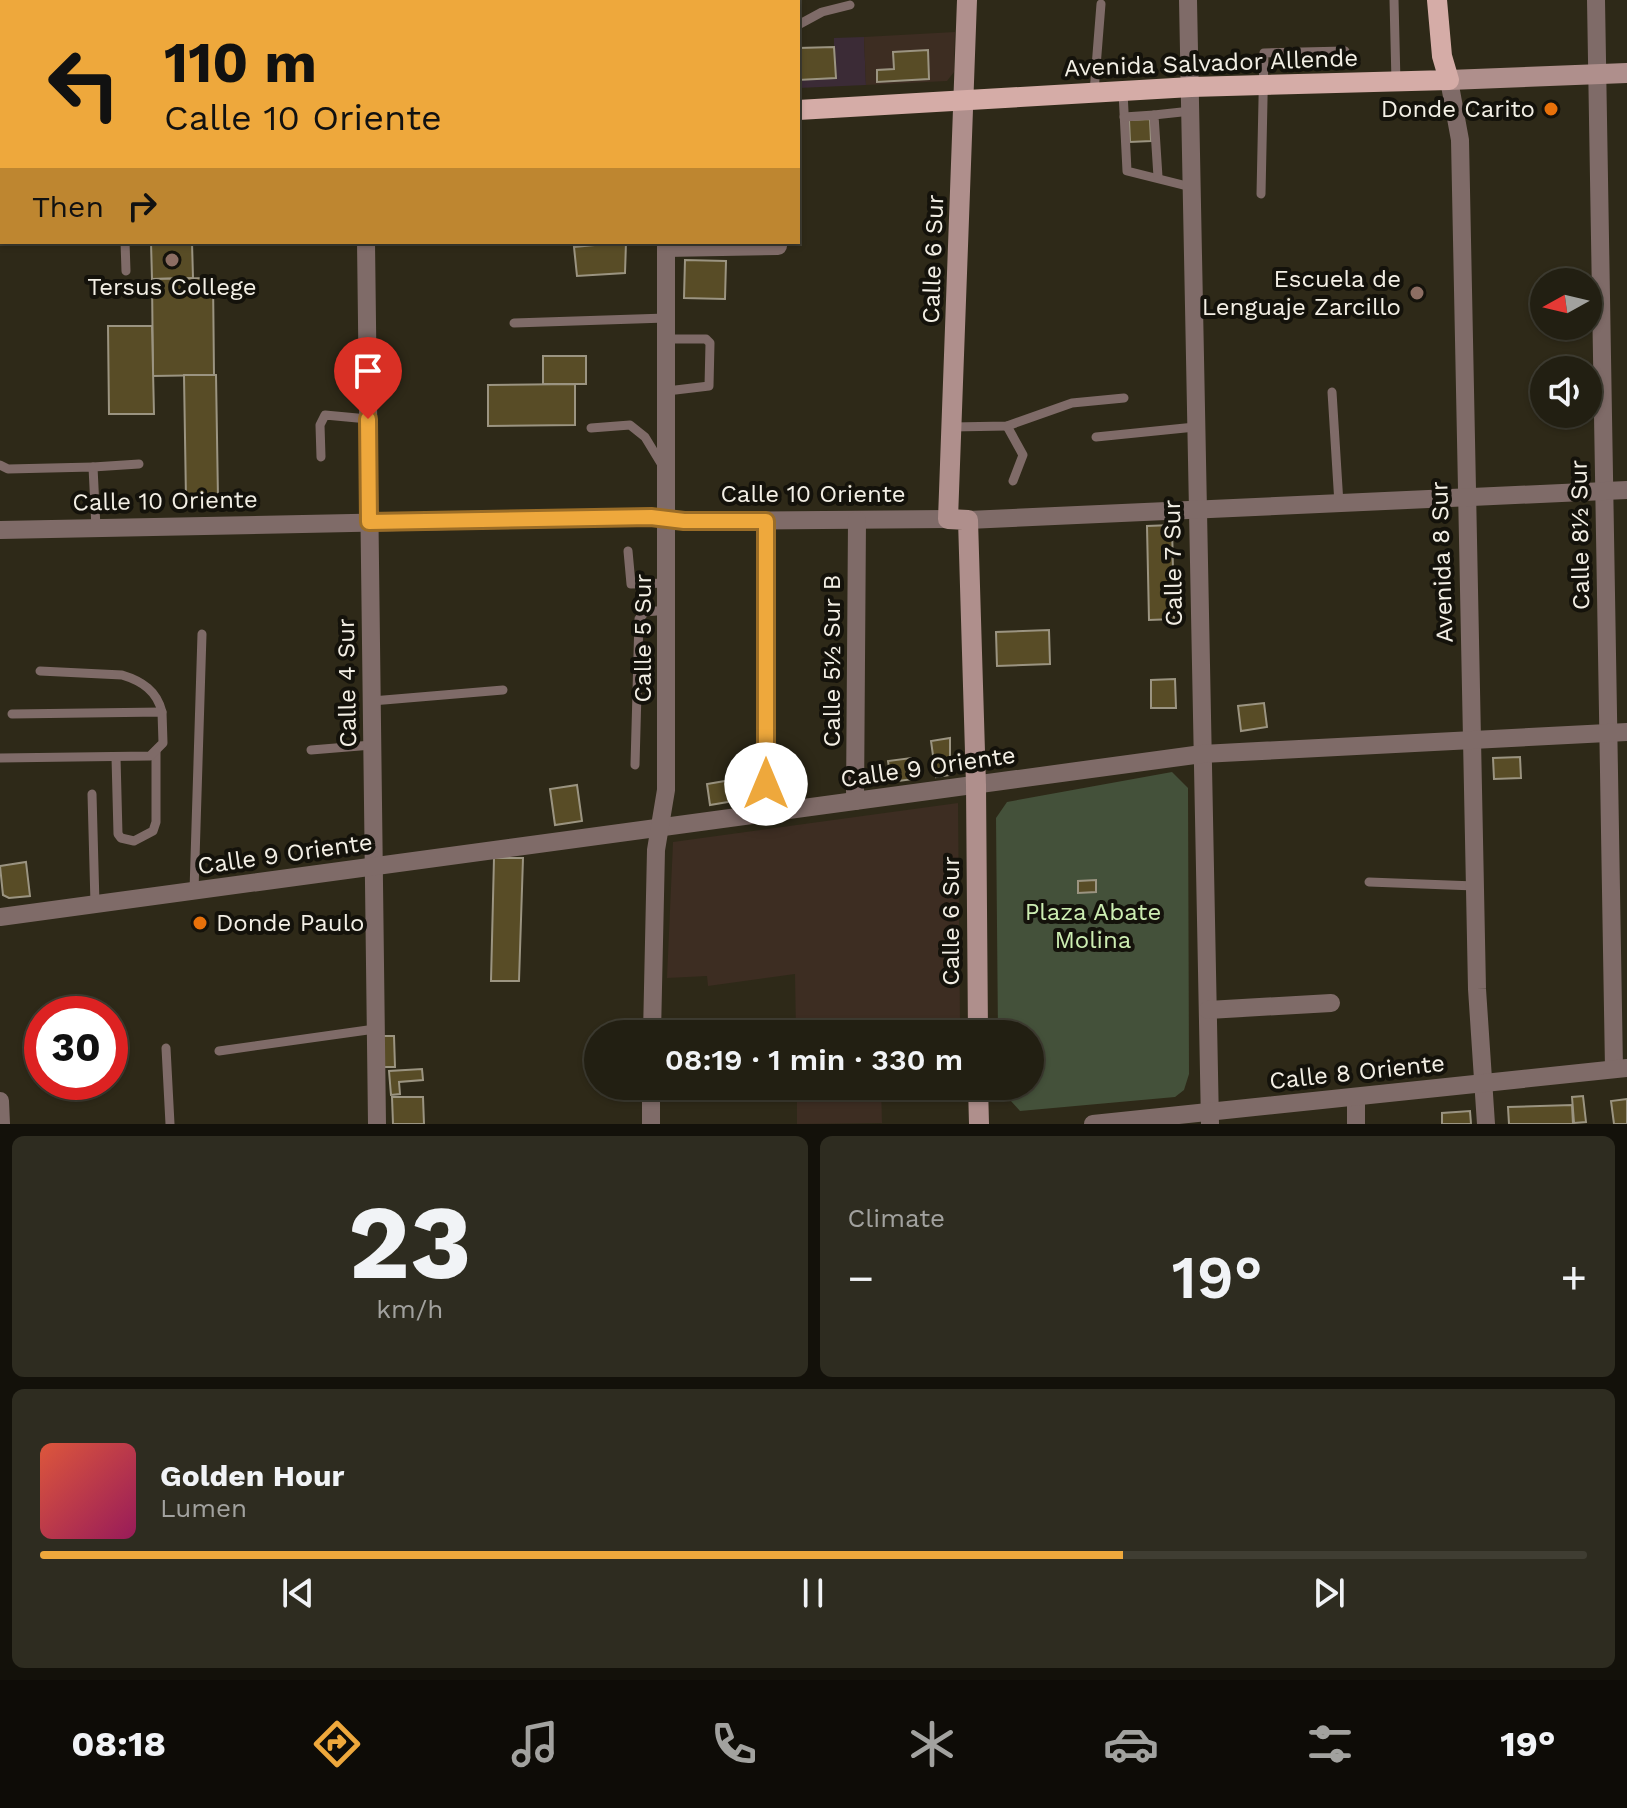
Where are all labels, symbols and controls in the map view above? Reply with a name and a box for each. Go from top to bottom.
text: 110 m [164,30,317,96]
icon: left [32,32,136,136]
street label: Avenida Salvador Allende [1063,44,1359,82]
place label: Donde Carito [1381,95,1535,123]
text: Calle 10 Oriente [164,97,442,139]
marker: Donde Carito [1542,100,1560,118]
icon: right [120,184,164,228]
text: Then [32,189,104,224]
street label: Calle 6 Sur [917,194,949,324]
marker: Tersus College [163,251,181,269]
place label: Escuela de Lenguaje Zarcillo [1202,265,1401,321]
north arrow [1530,268,1602,340]
map controls [1530,268,1602,428]
place label: Tersus College [87,273,257,301]
marker: Escuela de Lenguaje Zarcillo [1408,284,1426,302]
pin [334,337,402,419]
icon: arrive [346,349,390,393]
button: sound [1530,356,1602,428]
street label: Calle 8½ Sur [1565,460,1595,610]
street label: Calle 10 Oriente [720,480,906,508]
street label: Avenida 8 Sur [1425,481,1459,643]
street label: Calle 10 Oriente [72,485,258,517]
street label: Calle 7 Sur [1158,499,1188,627]
street label: Calle 5 Sur [629,573,657,702]
street label: Calle 5½ Sur B [818,575,846,747]
street label: Calle 4 Sur [332,618,362,748]
street label: Calle 9 Oriente [839,741,1017,793]
position arrow [724,742,808,826]
street label: Calle 9 Oriente [196,828,374,880]
street label: Calle 6 Sur [937,856,965,986]
park label: Plaza Abate Molina [1025,898,1161,954]
place label: Donde Paulo [216,909,364,937]
marker: Donde Paulo [191,914,209,932]
speed limit sign: 30 [24,996,128,1100]
text: 08:19 · 1 min · 330 m [665,1042,963,1077]
street label: Calle 8 Oriente [1268,1049,1446,1095]
text: 23 [348,1181,472,1303]
text: Climate [848,1203,945,1233]
text: 19° [1172,1242,1263,1313]
text: − [848,1252,874,1304]
text: + [1560,1252,1587,1304]
text: km/h [376,1294,443,1324]
text: Golden Hour [160,1458,344,1493]
text: Lumen [160,1493,247,1523]
icon: previous [276,1571,320,1615]
icon: pause [791,1571,835,1615]
icon: next [1307,1571,1351,1615]
icon: directions [309,1716,365,1772]
icon: music [507,1716,563,1772]
icon: phone [706,1716,762,1772]
icon: climate [904,1716,960,1772]
icon: car [1103,1716,1159,1772]
icon: filters [1302,1716,1358,1772]
text: 08:18 [71,1723,166,1765]
text: 19° [1500,1723,1556,1765]

